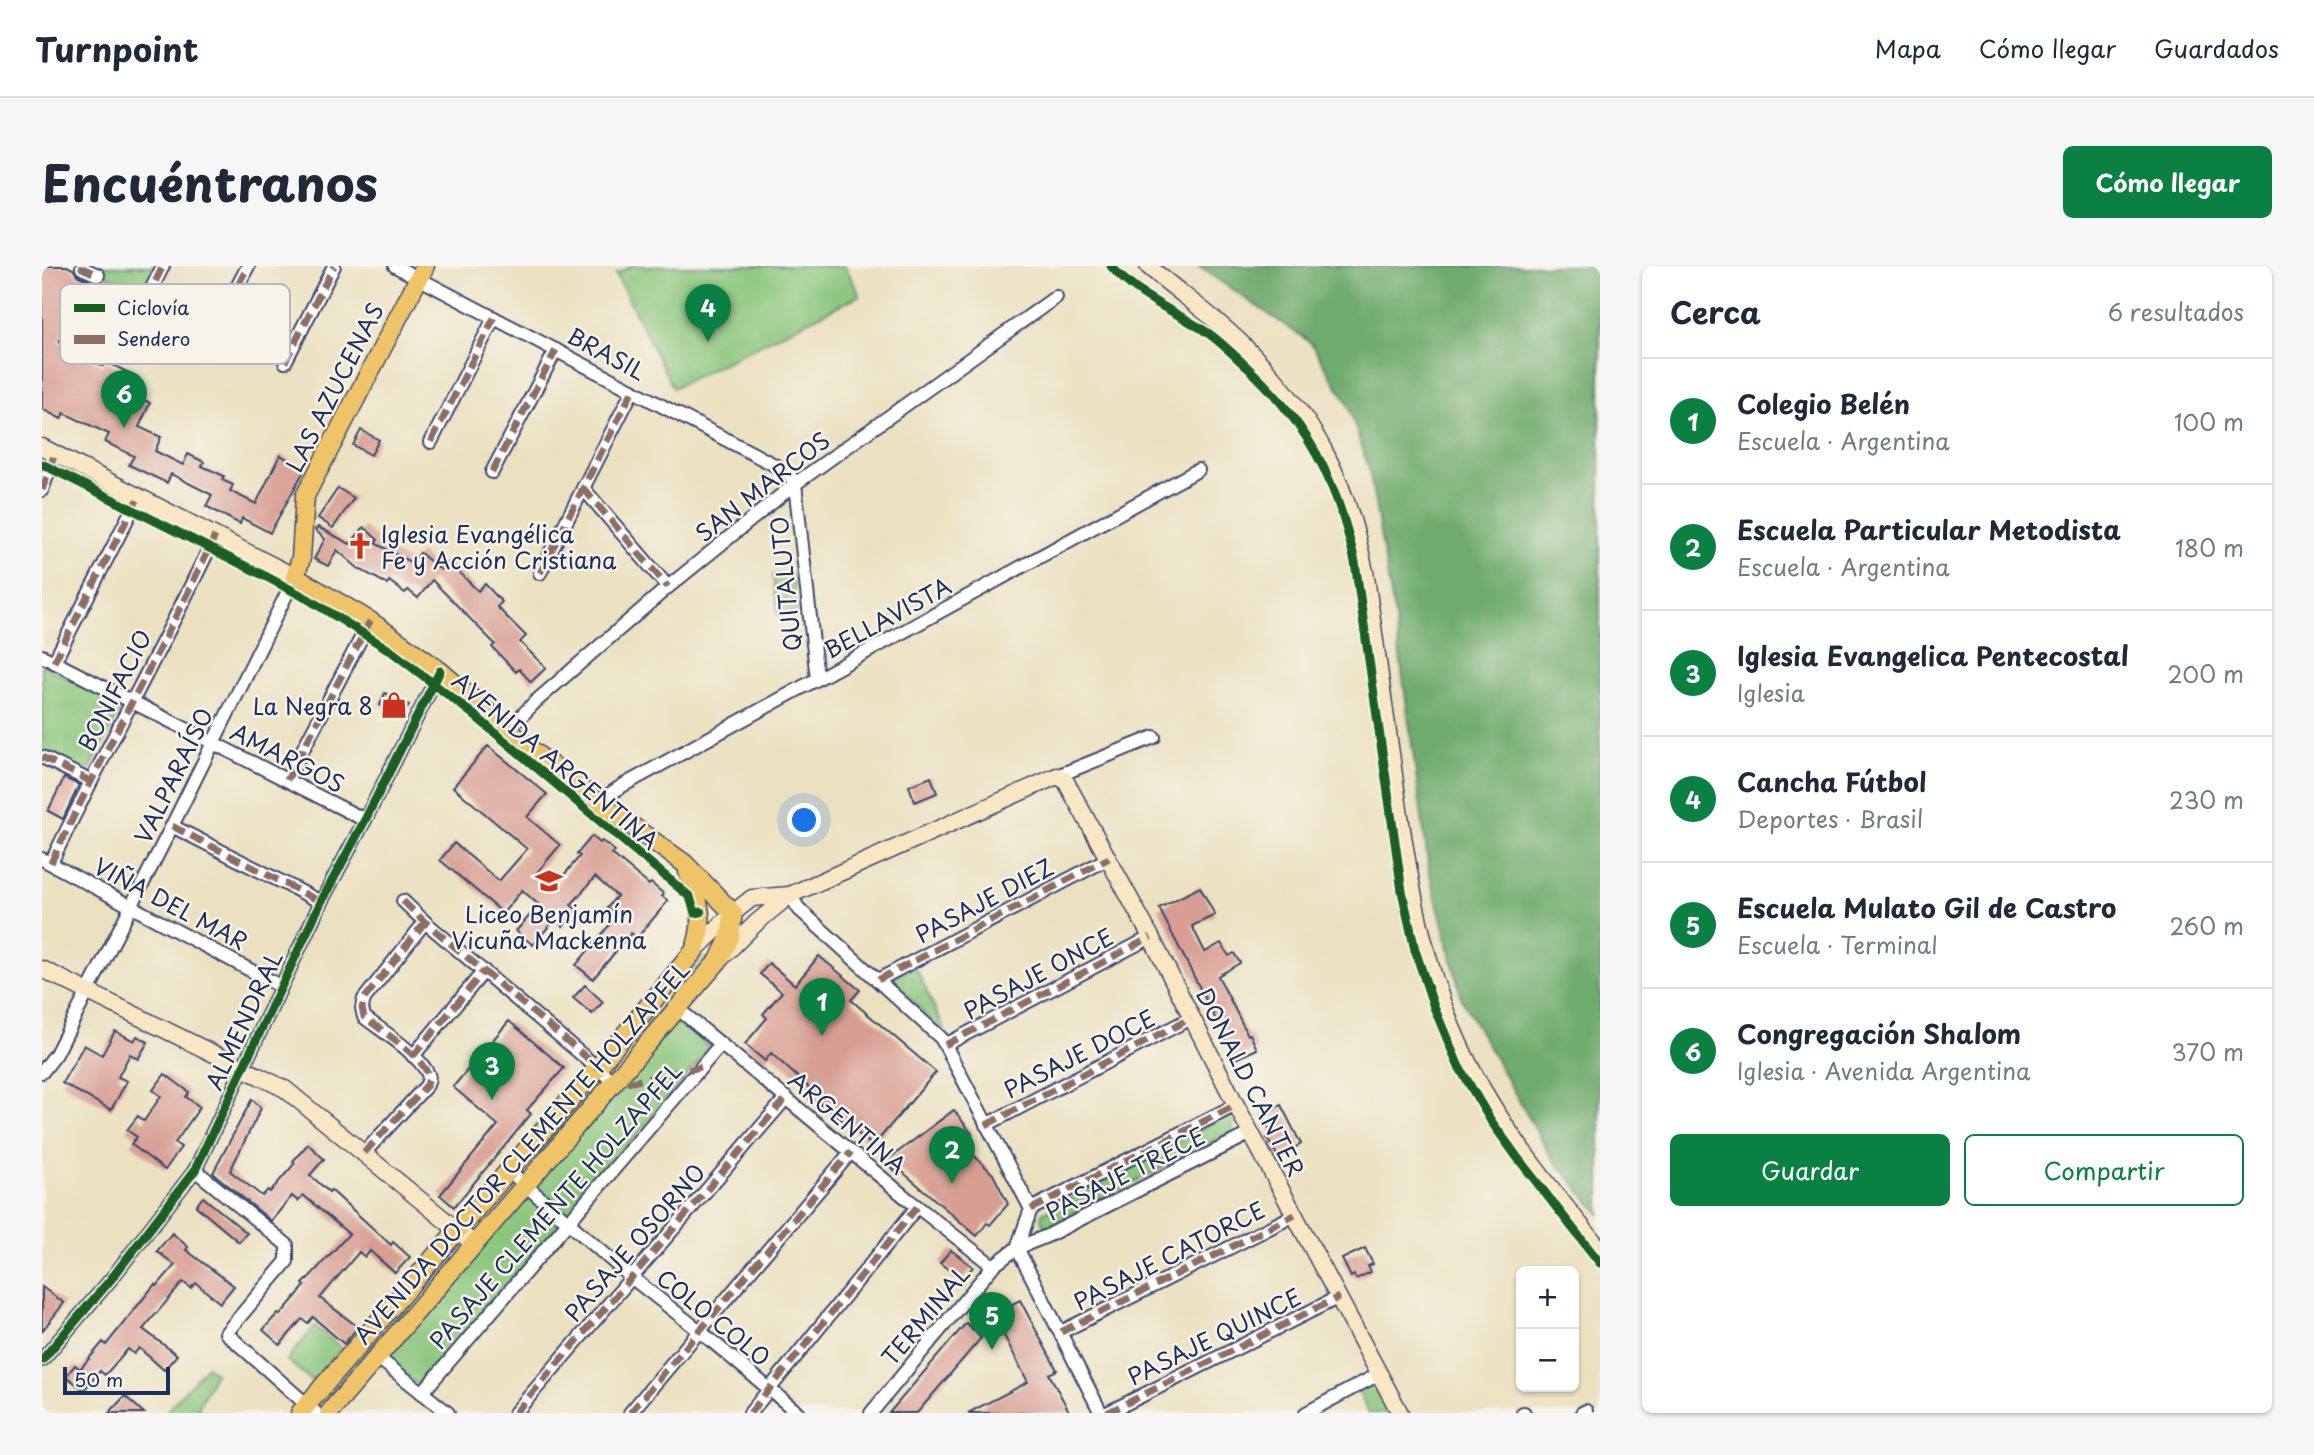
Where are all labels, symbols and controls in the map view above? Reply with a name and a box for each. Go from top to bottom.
text: Turnpoint [35,23,199,73]
text: Mapa [1875,30,1941,66]
text: Cómo llegar [1979,30,2116,66]
text: Guardados [2154,30,2279,66]
text: Encuéntranos [42,145,378,219]
button: Cómo llegar [2063,146,2272,218]
legend [60,284,290,364]
pin: 4 [685,284,731,342]
text: Cerca [1670,289,1761,334]
text: Ciclovía [117,293,189,321]
text: 6 resultados [2108,294,2244,329]
street label: LAS AZUCENAS [276,296,392,478]
street label: BRASIL [562,318,652,388]
text: Sendero [117,324,190,352]
pin: 6 [101,370,147,428]
text: Colegio Belén [1737,384,1910,423]
text: 1 [1688,404,1699,439]
text: 100 m [2174,404,2244,439]
street label: SAN MARCOS [687,422,837,550]
text: Escuela · Argentina [1737,423,1950,458]
text: Escuela Particular Metodista [1737,510,2121,549]
street label: QUITALUTO [761,515,809,653]
place label: Iglesia Evangélica Fe y Acción Cristiana [381,516,617,577]
text: 2 [1685,530,1701,565]
text: 180 m [2175,530,2244,565]
church icon: Iglesia Evangélica Fe y Acción Cristiana [345,531,375,561]
text: Escuela · Argentina [1737,549,1950,584]
street label: BELLAVISTA [817,568,957,666]
street label: BONIFACIO [68,623,160,757]
text: Iglesia Evangelica Pentecostal [1737,636,2129,675]
text: 3 [1685,656,1701,691]
text: 200 m [2167,656,2244,691]
street label: AVENIDA ARGENTINA [445,663,667,857]
text: Iglesia [1737,675,1805,710]
place label: La Negra 8 [253,688,373,723]
shop icon: La Negra 8 [379,690,409,720]
street label: VALPARAÍSO [125,701,221,849]
street label: AMARGOS [225,713,351,801]
text: Cancha Fútbol [1737,762,1926,801]
text: 4 [1685,782,1701,817]
text: 230 m [2169,782,2244,817]
text: Deportes · Brasil [1737,801,1923,836]
your location [787,803,821,837]
street label: VIÑA DEL MAR [88,848,254,958]
street label: PASAJE DIEZ [909,849,1059,951]
school or university icon: Liceo Benjamín Vicuña Mackenna [534,866,564,896]
text: Escuela Mulato Gil de Castro [1737,888,2116,927]
place label: Liceo Benjamín Vicuña Mackenna [452,896,647,957]
text: 5 [1686,908,1700,943]
text: 260 m [2169,908,2244,943]
street label: PASAJE ONCE [957,919,1119,1027]
text: Escuela · Terminal [1737,927,1938,962]
street label: ALMENDRAL [195,945,291,1095]
street label: AVENIDA DOCTOR CLEMENTE HOLZAPFEL [345,953,697,1351]
pin: 1 [799,978,845,1036]
street label: DONALD CANTER [1188,981,1314,1183]
street label: PASAJE DOCE [997,1000,1161,1106]
text: Congregación Shalom [1737,1014,2021,1053]
text: 6 [1685,1034,1701,1069]
text: 370 m [2171,1034,2244,1069]
pin: 3 [469,1042,515,1100]
text: Iglesia · Avenida Argentina [1737,1053,2030,1088]
street label: PASAJE CLEMENTE HOLZAPFEL [420,1054,690,1356]
street label: ARGENTINA [781,1062,915,1182]
street label: PASAJE TRECE [1039,1118,1211,1228]
pin: 2 [929,1126,975,1184]
button: Guardar [1670,1134,1950,1206]
button: Compartir [1964,1134,2244,1206]
street label: PASAJE OSORNO [555,1155,713,1329]
street label: PASAJE CATORCE [1067,1192,1271,1318]
street label: TERMINAL [873,1257,977,1373]
street label: COLO COLO [649,1260,779,1374]
map controls [1516,1266,1579,1392]
button: + [1516,1266,1579,1329]
street label: PASAJE QUINCE [1121,1279,1307,1393]
pin: 5 [969,1292,1015,1350]
button: − [1516,1329,1579,1392]
scale bar [63,1364,170,1396]
text: 50 m [74,1365,123,1393]

